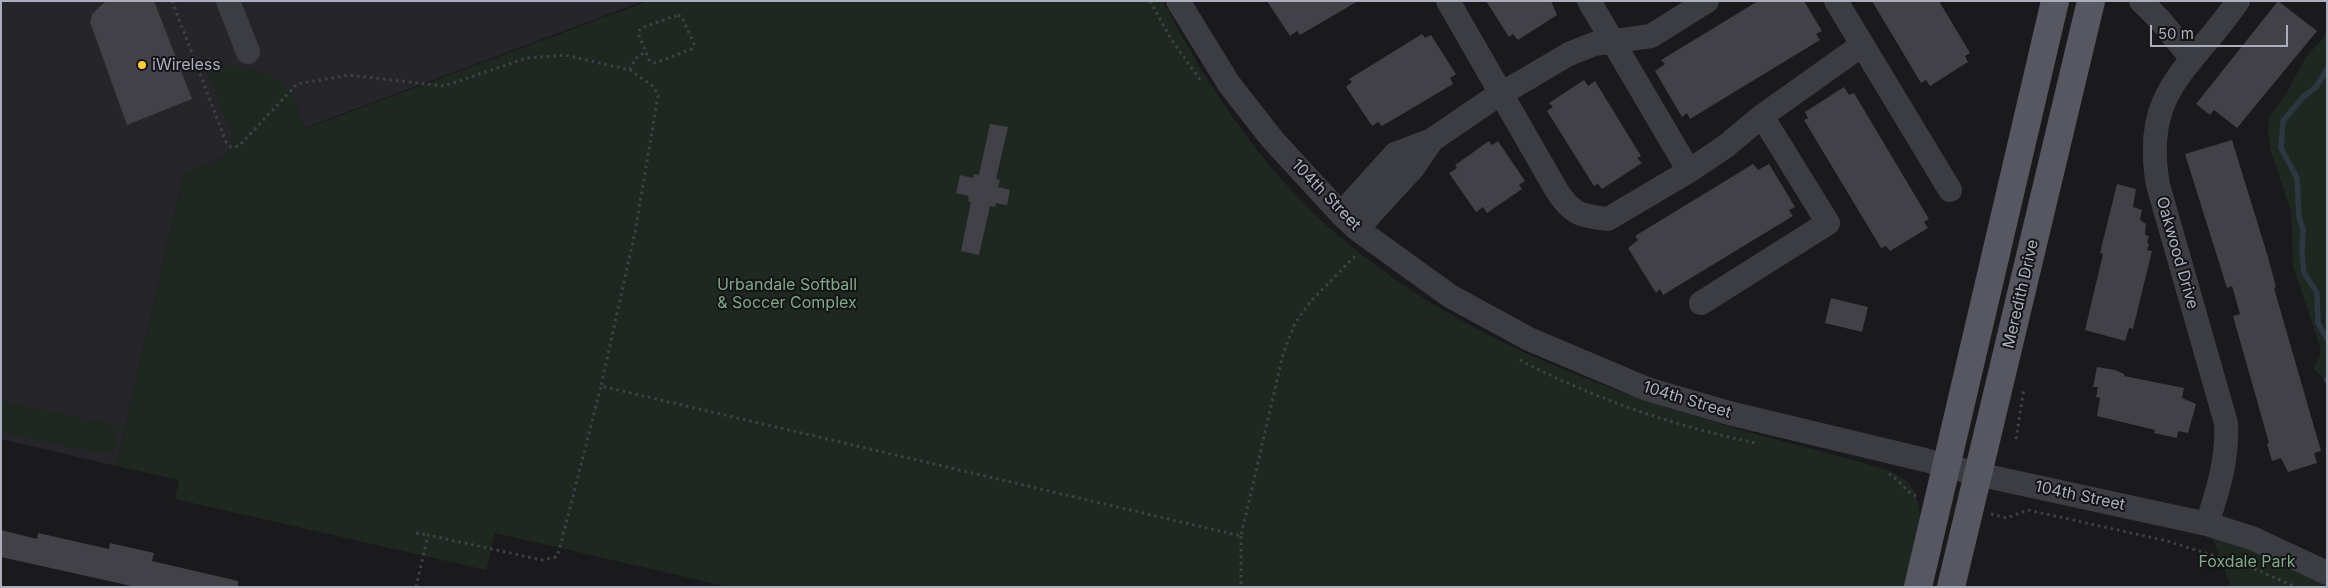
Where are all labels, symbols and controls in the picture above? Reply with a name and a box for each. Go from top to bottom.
scale bar [2153,15,2290,47]
text: 50 m [2158,24,2194,43]
place label: iWireless [152,55,221,75]
marker: iWireless [136,59,148,71]
street label: 104th Street [1287,156,1365,234]
street label: Oakwood Drive [2152,195,2202,311]
street label: Meredith Drive [1999,238,2043,350]
park label: Urbandale Softball & Soccer Complex [717,275,857,313]
street label: 104th Street [1641,377,1733,423]
street label: 104th Street [2033,477,2127,515]
park label: Foxdale Park [2198,552,2296,572]

